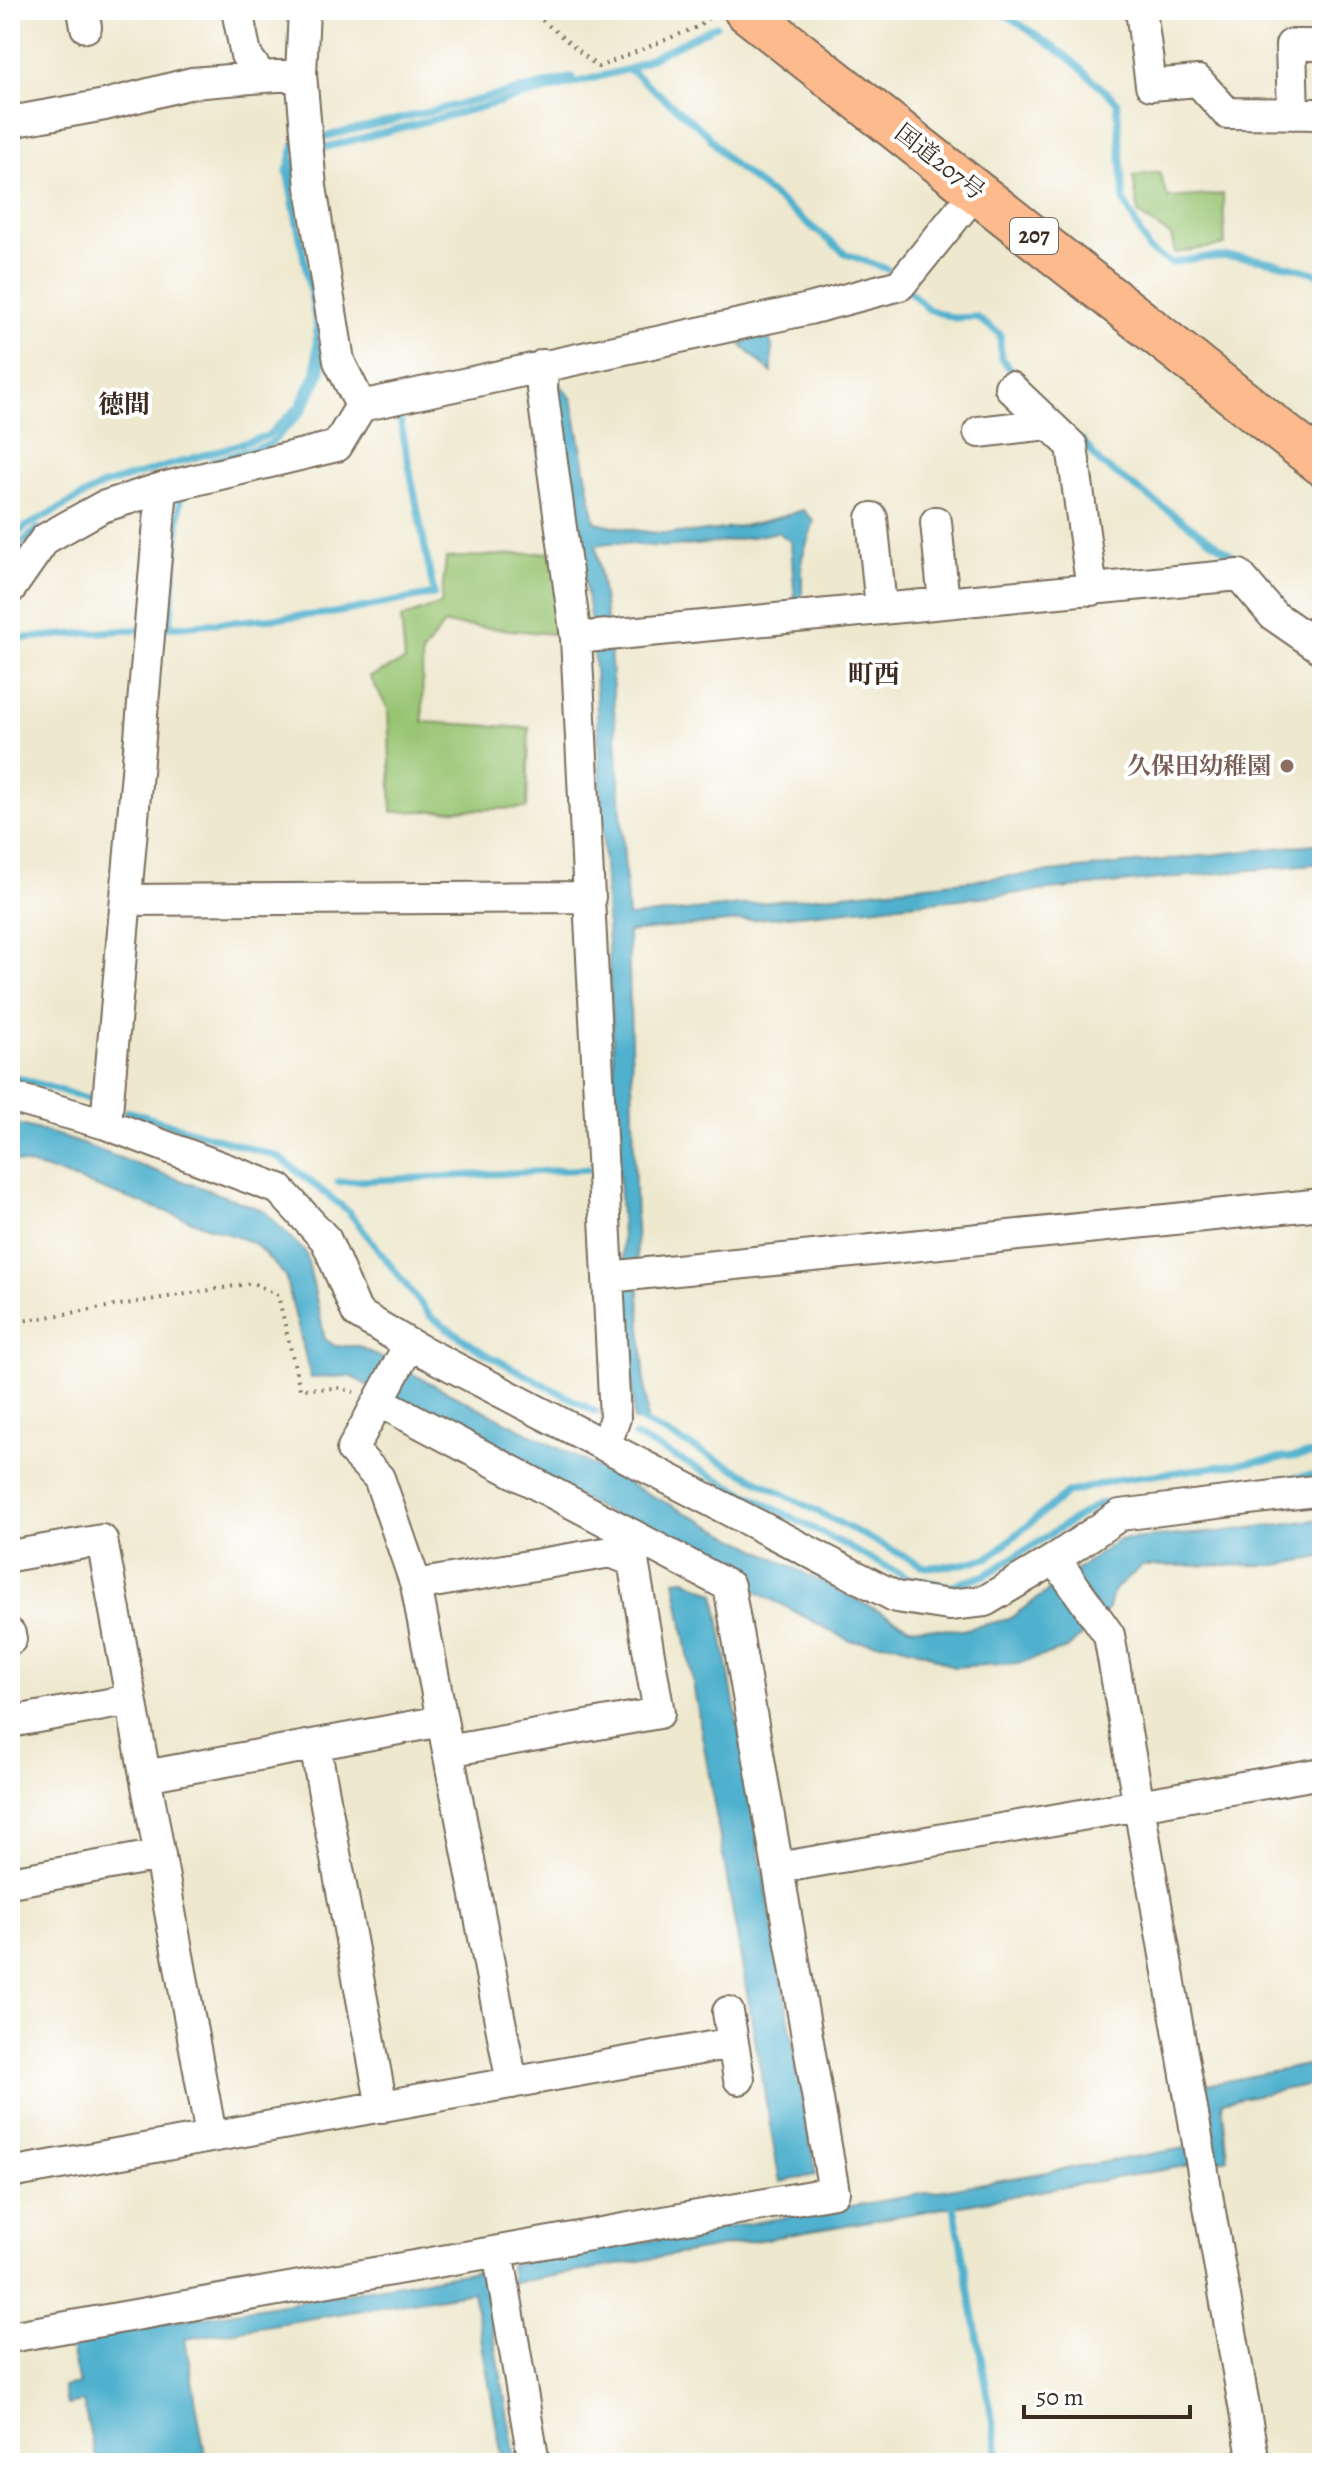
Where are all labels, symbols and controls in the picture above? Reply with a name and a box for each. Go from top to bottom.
street label: 国道207号 [888,117,992,207]
road number: 207 [1010,218,1058,254]
district label: 徳間 [98,387,150,422]
district label: 町西 [848,657,900,692]
place label: 久保田幼稚園 [1127,750,1271,782]
marker: 久保田幼稚園 [1278,757,1296,775]
scale bar [1024,2369,1190,2419]
text: 50 m [1036,2381,1084,2413]

